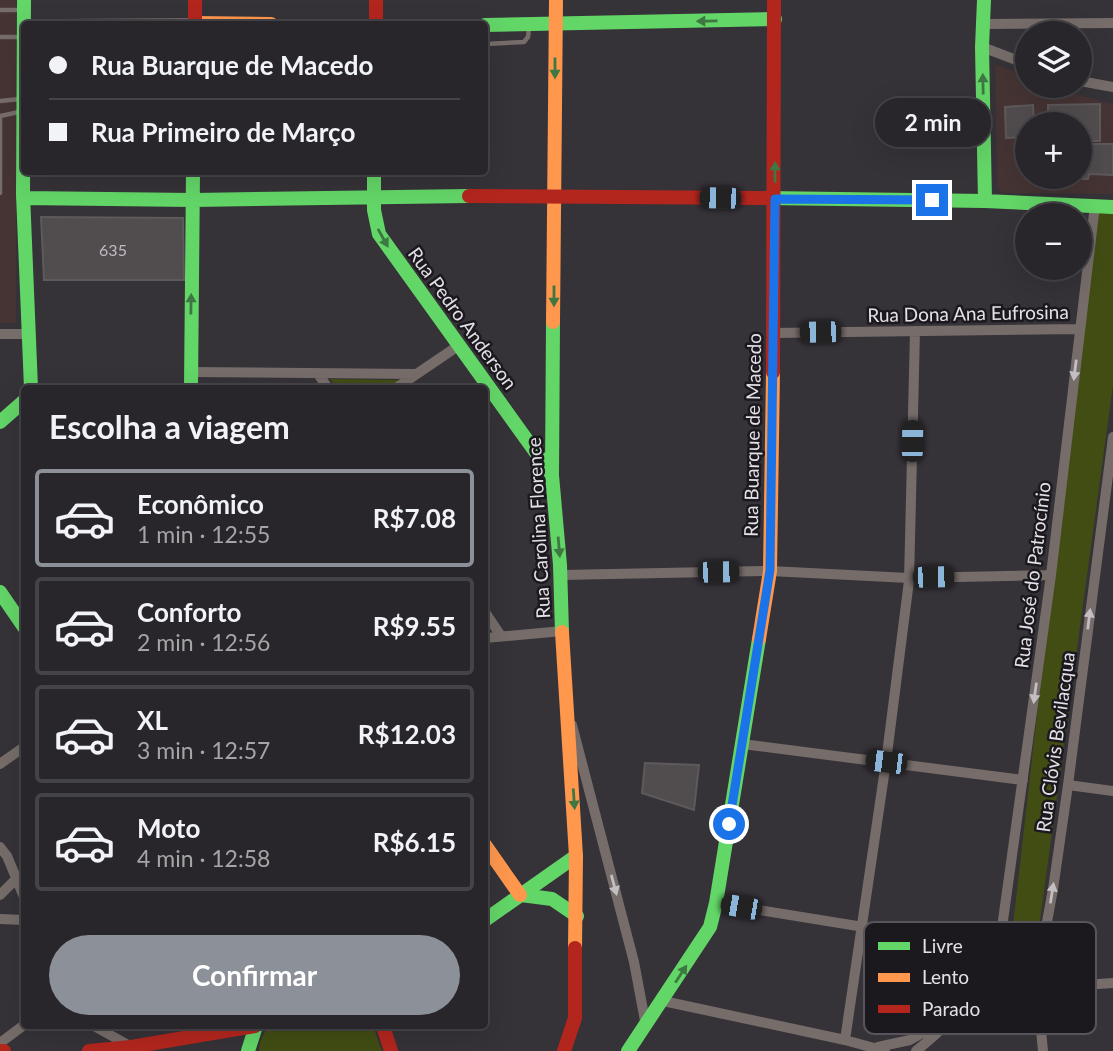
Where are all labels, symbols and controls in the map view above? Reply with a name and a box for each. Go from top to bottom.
one-way arrow [696,15,718,26]
map controls [1015,21,1092,280]
button: layers [1015,21,1092,98]
text: Rua Buarque de Macedo [91,49,373,81]
one-way arrow [549,57,561,79]
one-way arrow [977,73,989,95]
callout: 2 min [874,99,990,148]
text: 2 min [904,108,962,136]
button: + [1015,112,1092,189]
text: Rua Primeiro de Março [91,116,355,148]
one-way arrow [769,161,781,183]
route end [916,184,948,216]
car [699,187,742,209]
button: − [1015,203,1092,280]
one-way arrow [377,228,389,248]
house number: 635 [99,240,127,259]
street label: Rua Pedro Anderson [404,242,522,394]
one-way arrow [548,285,559,307]
one-way arrow [186,292,197,314]
street label: Rua Dona Ana Eufrosina [867,300,1069,326]
car [799,321,842,343]
street label: Rua Buarque de Macedo [739,333,765,537]
one-way arrow [1069,359,1080,381]
text: Escolha a viagem [49,407,290,446]
car [902,420,923,462]
street label: Rua Carolina Florence [522,437,554,619]
street label: Rua José do Patrocínio [1009,480,1055,670]
icon: car [53,487,116,550]
text: Econômico [137,488,264,520]
text: R$7.08 [373,502,456,534]
text: 1 min · 12:55 [137,520,270,548]
one-way arrow [554,537,565,559]
car [697,561,740,583]
car [912,566,955,588]
icon: car [53,595,116,658]
text: Conforto [137,596,241,628]
one-way arrow [1084,608,1095,630]
text: R$9.55 [373,610,456,642]
text: 2 min · 12:56 [137,628,270,656]
street label: Rua Clóvis Bevilacqua [1031,651,1079,833]
one-way arrow [1029,682,1040,704]
icon: car [53,703,116,766]
text: XL [137,704,168,736]
text: R$12.03 [358,718,456,750]
text: 3 min · 12:57 [137,736,270,764]
car [864,749,909,775]
one-way arrow [568,788,579,810]
route start [713,808,745,840]
icon: car [53,811,116,874]
text: Moto [137,812,200,844]
text: R$6.15 [373,826,456,858]
text: 4 min · 12:58 [137,844,270,872]
one-way arrow [609,875,620,897]
one-way arrow [1047,882,1058,904]
car [719,893,764,921]
legend [864,922,1096,1034]
text: Livre [922,934,963,957]
button: Confirmar [49,935,460,1015]
one-way arrow [674,965,687,984]
text: Lento [922,965,969,988]
text: Parado [922,997,980,1020]

